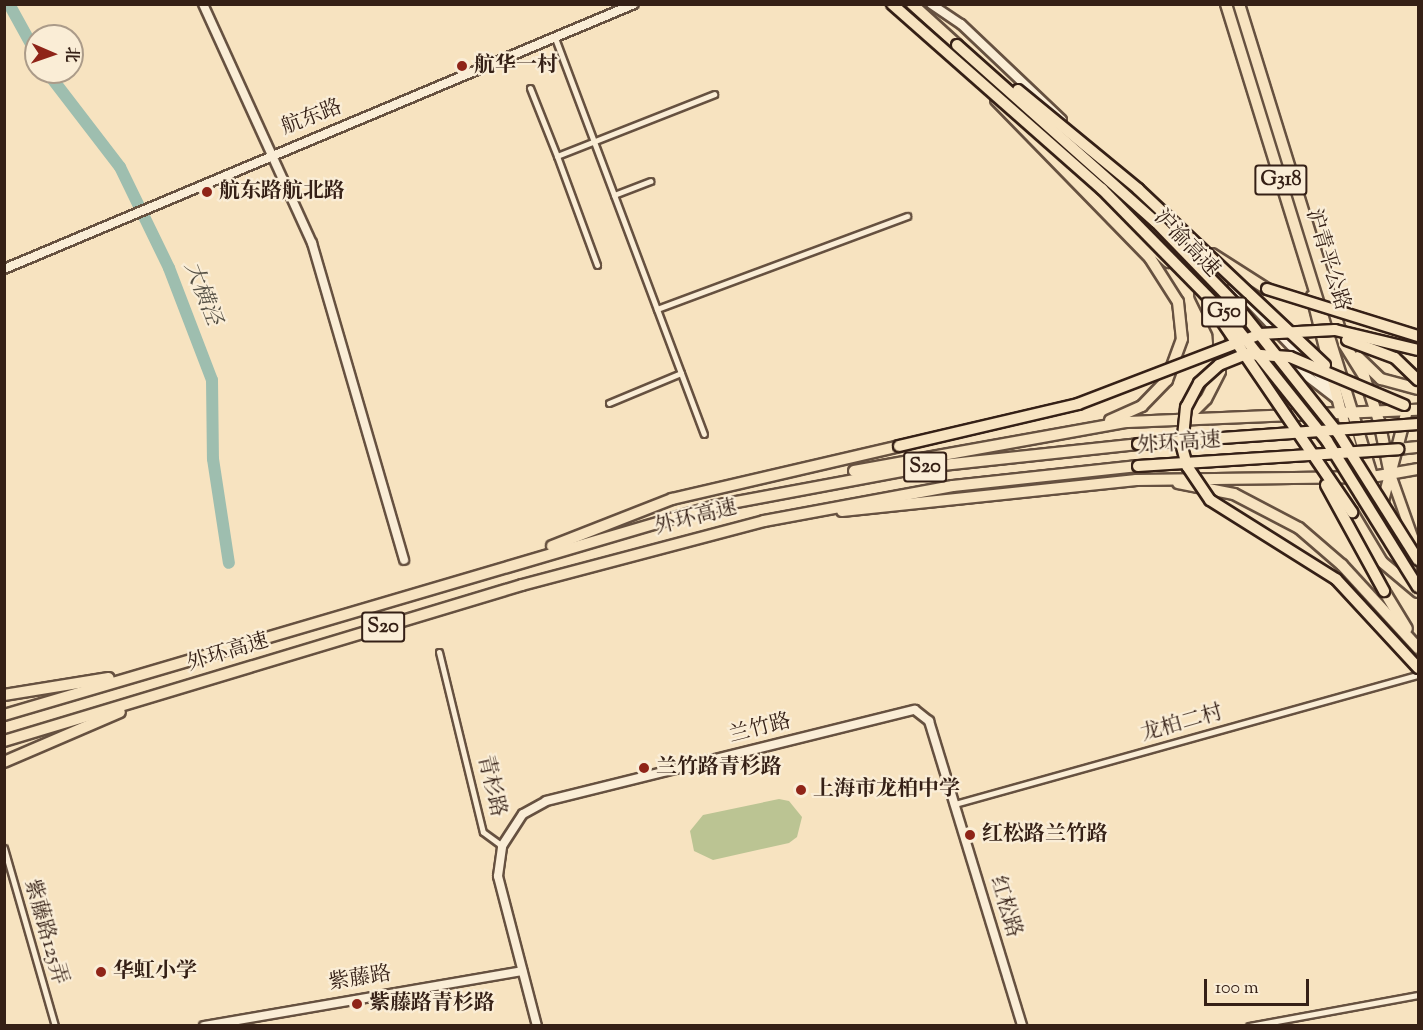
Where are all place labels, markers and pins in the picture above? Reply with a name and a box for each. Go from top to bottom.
place label: 航华一村 [474,53,558,79]
marker: 航华一村 [455,59,469,73]
place label: 航东路航北路 [219,179,345,205]
marker: 航东路航北路 [200,185,214,199]
place label: 兰竹路青杉路 [656,755,782,781]
marker: 兰竹路青杉路 [637,761,651,775]
place label: 上海市龙柏中学 [813,777,960,803]
marker: 上海市龙柏中学 [794,783,808,797]
place label: 红松路兰竹路 [982,822,1108,848]
marker: 红松路兰竹路 [963,828,977,842]
place label: 华虹小学 [113,959,197,985]
marker: 华虹小学 [94,965,108,979]
place label: 紫藤路青杉路 [369,991,495,1017]
marker: 紫藤路青杉路 [350,997,364,1011]

